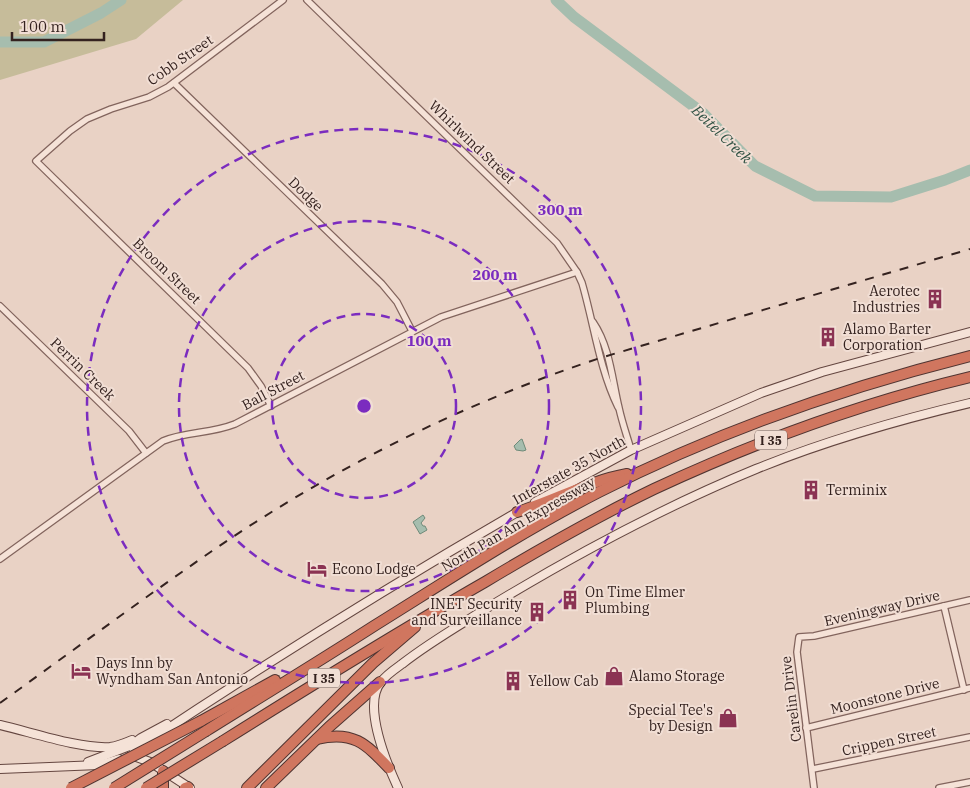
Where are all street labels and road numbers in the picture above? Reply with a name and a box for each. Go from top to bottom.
street label: Cobb Street [144,31,216,89]
street label: Whirlwind Street [425,96,519,188]
street label: Dodge [285,173,327,215]
street label: Broom Street [129,234,205,308]
street label: Perrin Creek [47,334,120,405]
street label: Ball Street [239,366,307,414]
road number: I 35 [755,430,787,450]
street label: Interstate 35 North [509,431,629,508]
street label: North Pan Am Expressway [438,472,599,576]
street label: Eveningway Drive [822,586,942,630]
street label: Carelin Drive [777,655,805,743]
road number: I 35 [308,668,340,688]
street label: Moonstone Drive [829,674,941,718]
street label: Crippen Street [840,722,938,760]

